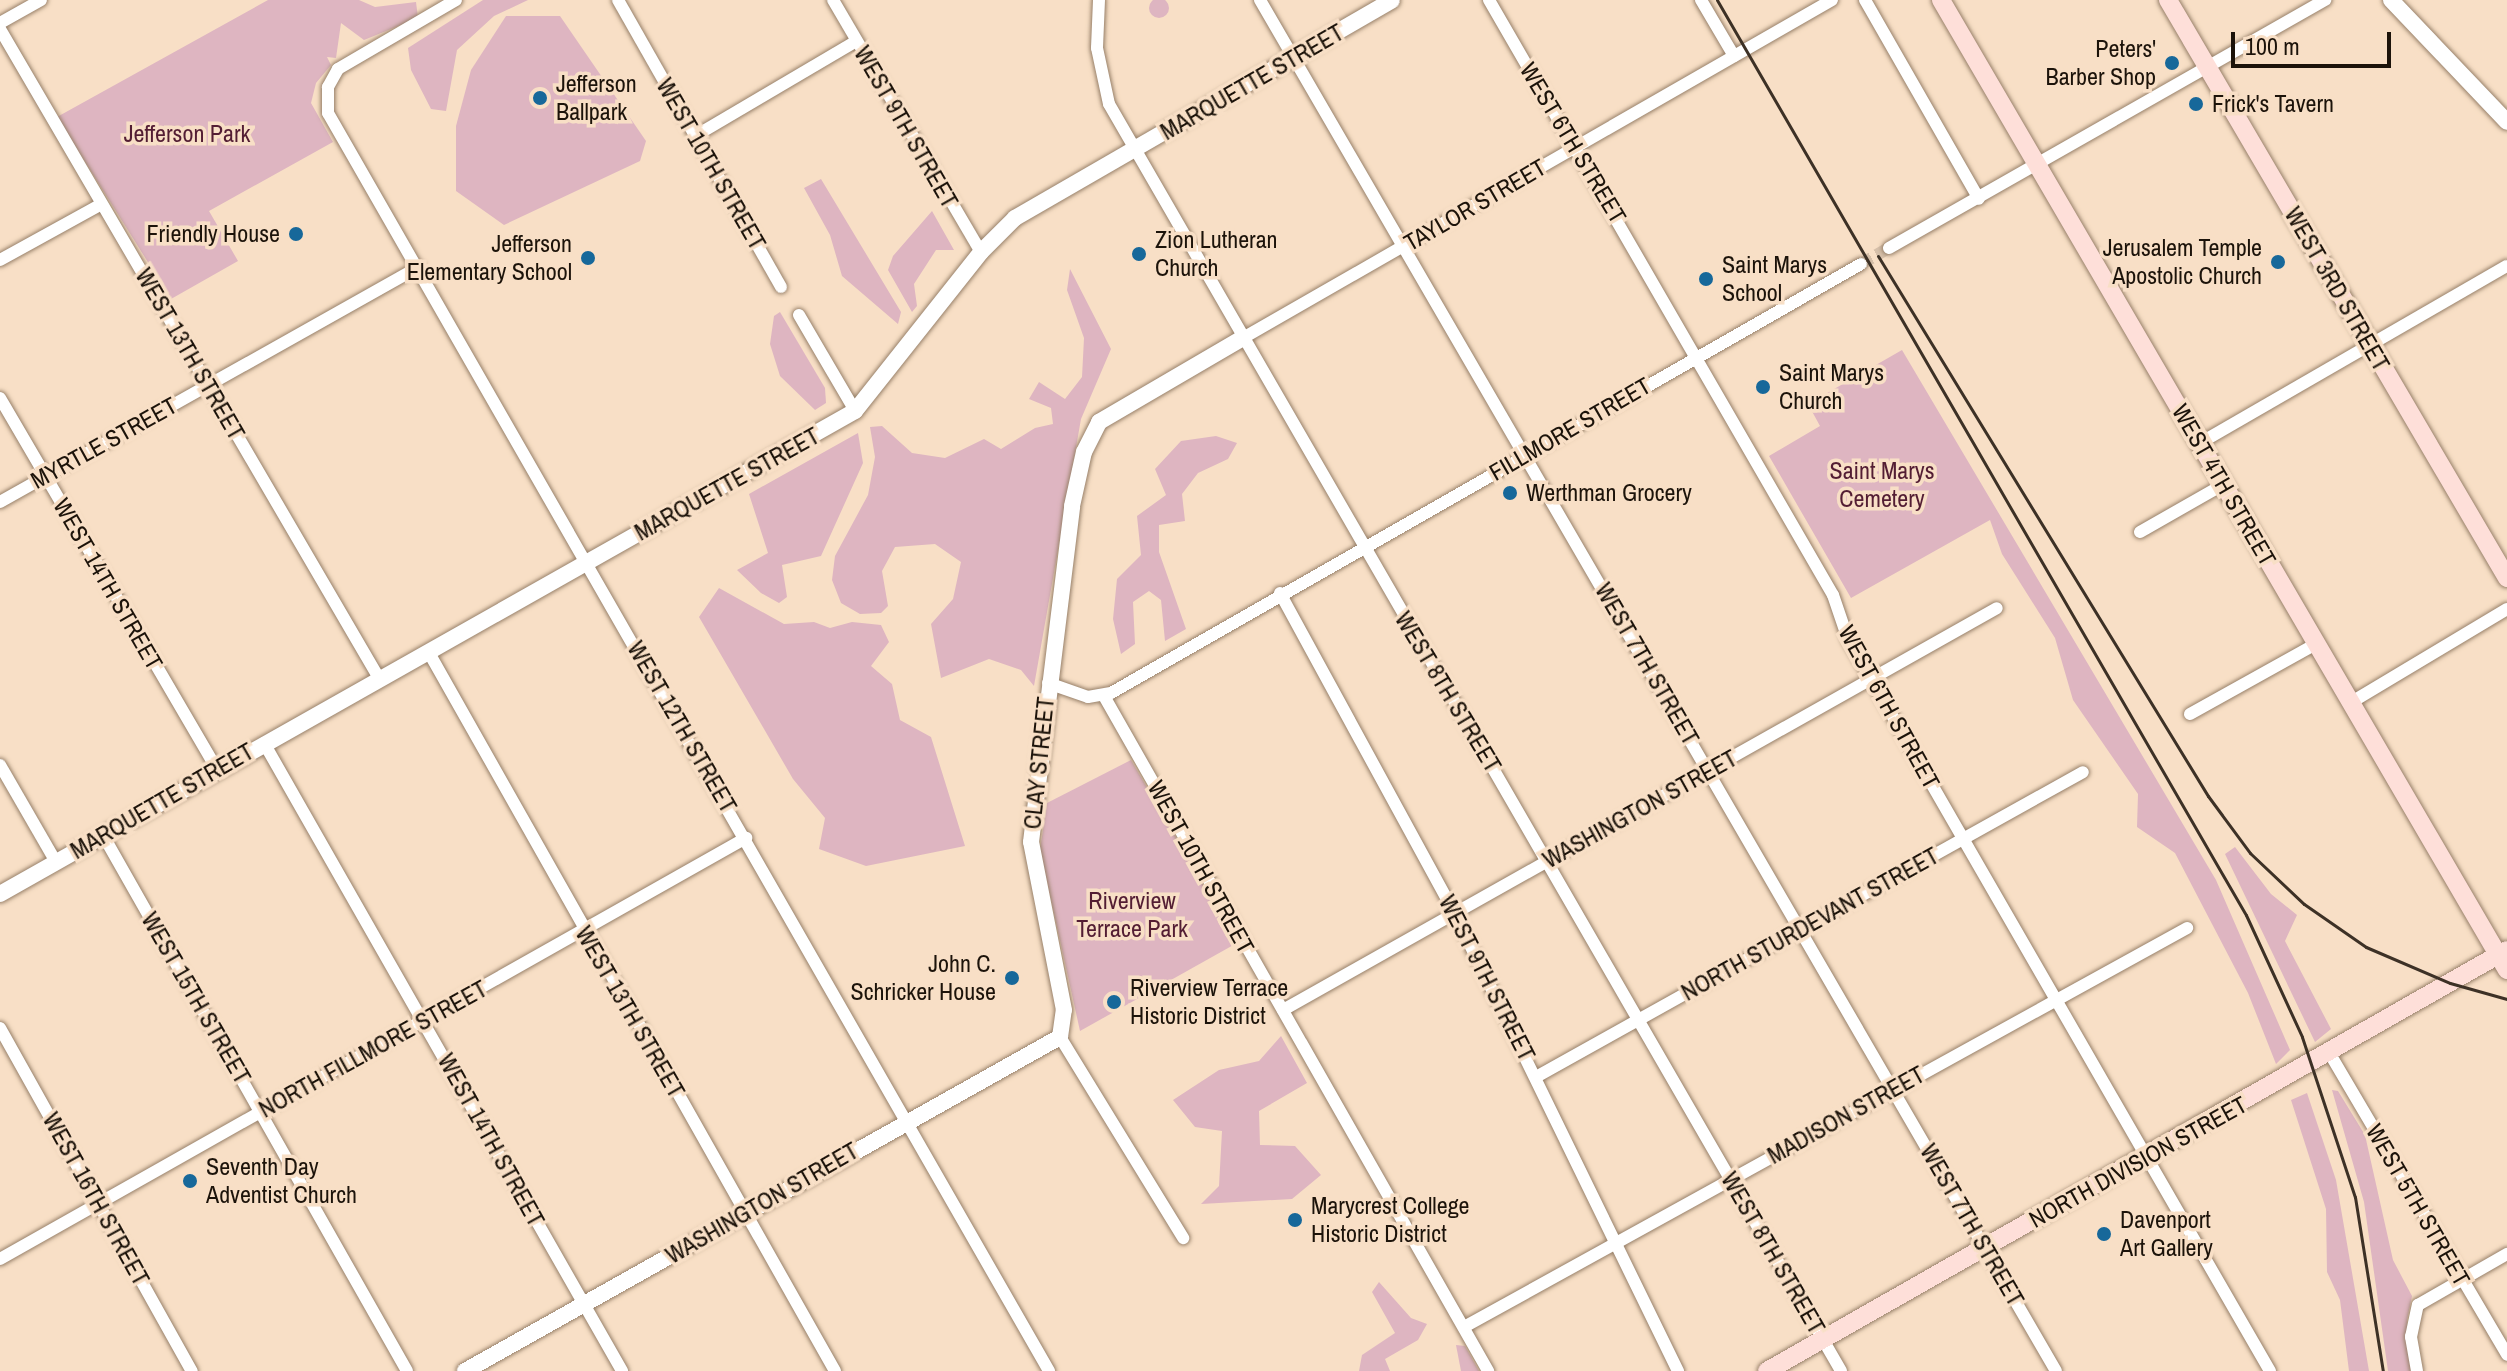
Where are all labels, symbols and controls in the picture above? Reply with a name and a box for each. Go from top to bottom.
scale bar [2235,16,2395,66]
street label: MARQUETTE STREET [1155,18,1349,146]
text: 100 m [2245,30,2300,62]
place label: Peters' Barber Shop [2046,35,2156,91]
street label: WEST 9TH STREET [848,41,964,213]
marker: Peters' Barber Shop [2163,54,2181,72]
street label: WEST 6TH STREET [1514,57,1632,229]
place label: Jefferson Ballpark [556,70,637,126]
street label: WEST 10TH STREET [650,73,772,255]
marker: Jefferson Ballpark [531,89,549,107]
place label: Frick's Tavern [2212,90,2334,118]
marker: Frick's Tavern [2187,95,2205,113]
park label: Jefferson Park [124,120,250,148]
street label: TAYLOR STREET [1399,153,1551,257]
street label: WEST 3RD STREET [2278,202,2396,376]
place label: Friendly House [147,220,280,248]
marker: Friendly House [287,225,305,243]
place label: Zion Lutheran Church [1155,226,1278,282]
place label: Jefferson Elementary School [407,230,572,286]
place label: Jerusalem Temple Apostolic Church [2102,234,2262,290]
marker: Zion Lutheran Church [1130,245,1148,263]
marker: Jefferson Elementary School [579,249,597,267]
place label: Saint Marys School [1722,251,1827,307]
marker: Jerusalem Temple Apostolic Church [2269,253,2287,271]
street label: WEST 13TH STREET [129,263,251,445]
marker: Saint Marys School [1697,270,1715,288]
place label: Saint Marys Church [1779,359,1884,415]
street label: FILLMORE STREET [1484,371,1656,487]
marker: Saint Marys Church [1754,378,1772,396]
street label: MYRTLE STREET [26,391,182,495]
street label: WEST 4TH STREET [2166,399,2282,571]
street label: MARQUETTE STREET [630,421,824,547]
park label: Saint Marys Cemetery [1830,457,1934,513]
place label: Werthman Grocery [1526,479,1692,507]
marker: Werthman Grocery [1501,484,1519,502]
street label: WEST 14TH STREET [47,493,169,675]
street label: WEST 7TH STREET [1589,578,1705,750]
street label: WEST 8TH STREET [1389,606,1507,778]
street label: WEST 6TH STREET [1832,620,1946,794]
street label: WEST 12TH STREET [621,636,743,818]
street label: CLAY STREET [1018,695,1060,831]
street label: MARQUETTE STREET [65,737,259,865]
street label: WASHINGTON STREET [1538,744,1742,874]
street label: WEST 10TH STREET [1141,775,1261,959]
street label: NORTH STURDEVANT STREET [1676,841,1944,1007]
park label: Riverview Terrace Park [1076,887,1188,943]
street label: WEST 9TH STREET [1433,890,1541,1066]
street label: WEST 15TH STREET [135,907,257,1089]
street label: WEST 13TH STREET [569,921,691,1103]
place label: John C. Schricker House [851,950,996,1006]
marker: John C. Schricker House [1003,969,1021,987]
street label: NORTH FILLMORE STREET [254,974,492,1124]
place label: Riverview Terrace Historic District [1130,974,1289,1030]
marker: Riverview Terrace Historic District [1105,993,1123,1011]
street label: WEST 14TH STREET [431,1048,551,1232]
street label: MADISON STREET [1763,1060,1929,1170]
street label: NORTH DIVISION STREET [2024,1090,2252,1234]
street label: WEST 16TH STREET [36,1107,156,1291]
street label: WEST 5TH STREET [2360,1119,2476,1291]
street label: WASHINGTON STREET [661,1136,863,1270]
street label: WEST 7TH STREET [1914,1139,2030,1311]
place label: Seventh Day Adventist Church [206,1153,357,1209]
street label: WEST 8TH STREET [1715,1167,1831,1339]
marker: Seventh Day Adventist Church [181,1172,199,1190]
place label: Marycrest College Historic District [1311,1192,1470,1248]
place label: Davenport Art Gallery [2120,1206,2213,1262]
marker: Marycrest College Historic District [1286,1211,1304,1229]
marker: Davenport Art Gallery [2095,1225,2113,1243]

